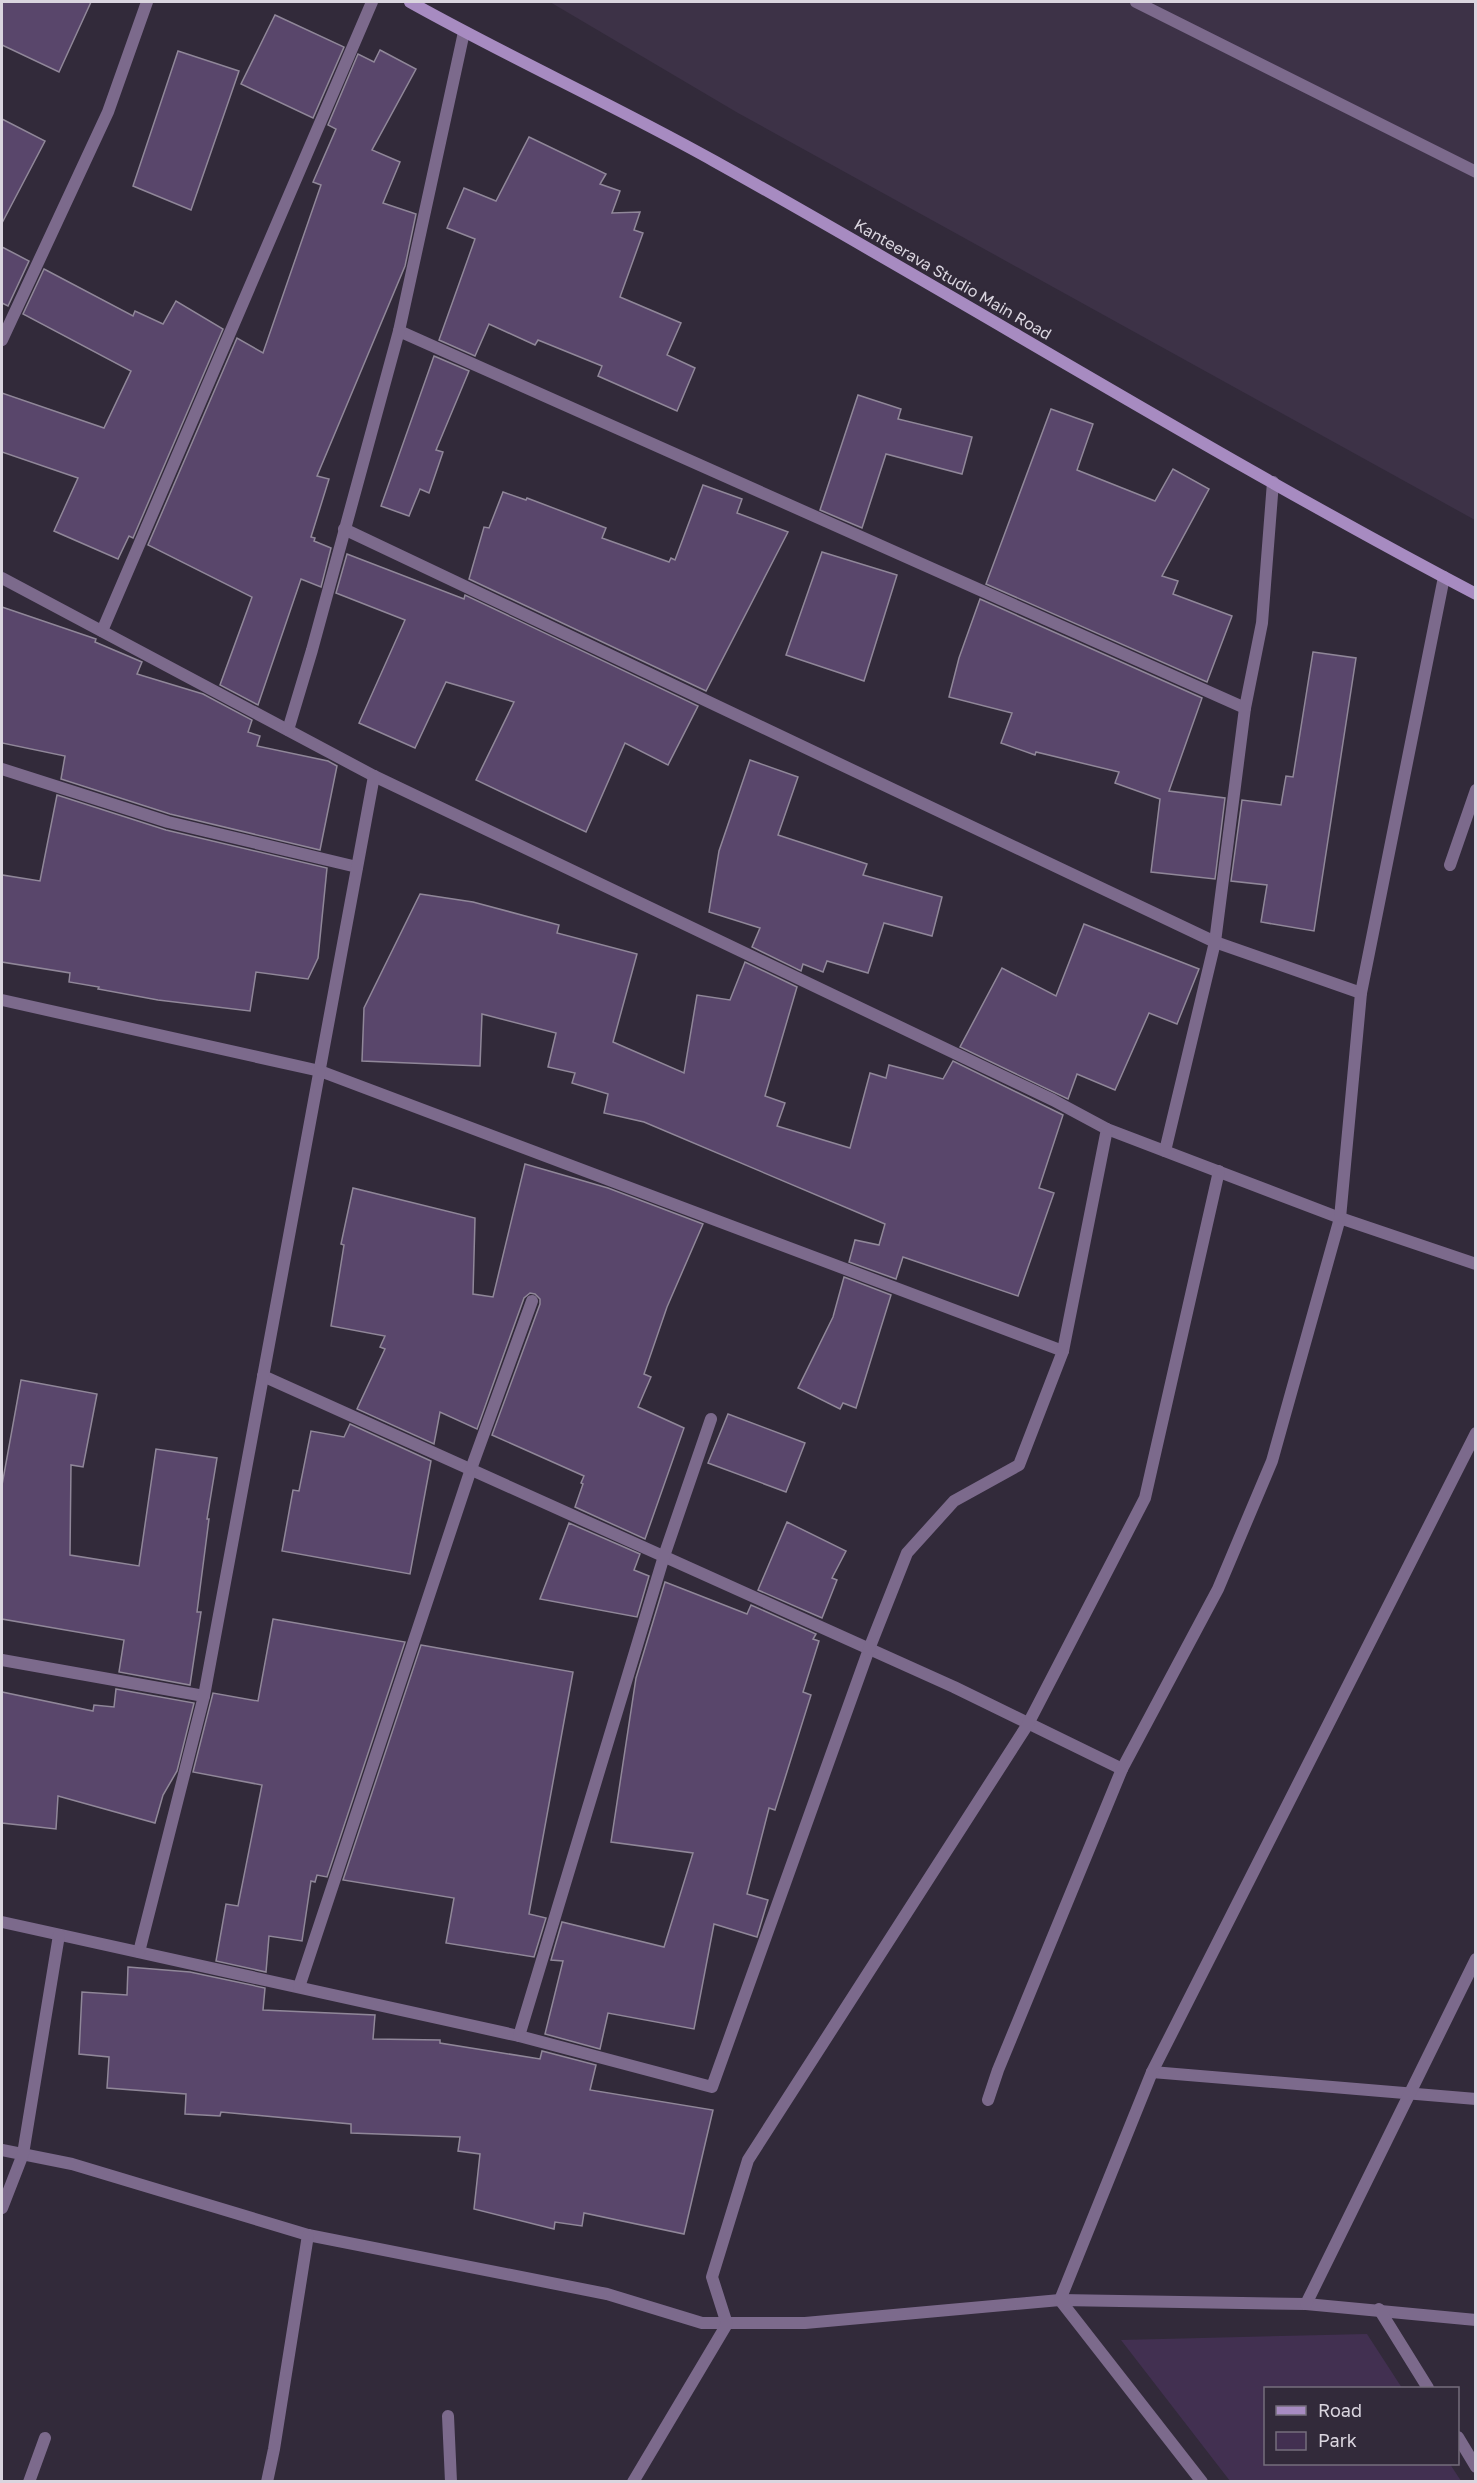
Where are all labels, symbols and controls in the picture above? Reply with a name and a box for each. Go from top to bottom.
street label: Kanteerava Studio Main Road [851,214,1055,344]
legend [1264,2387,1459,2465]
text: Road [1318,2399,1362,2421]
text: Park [1318,2429,1357,2451]

